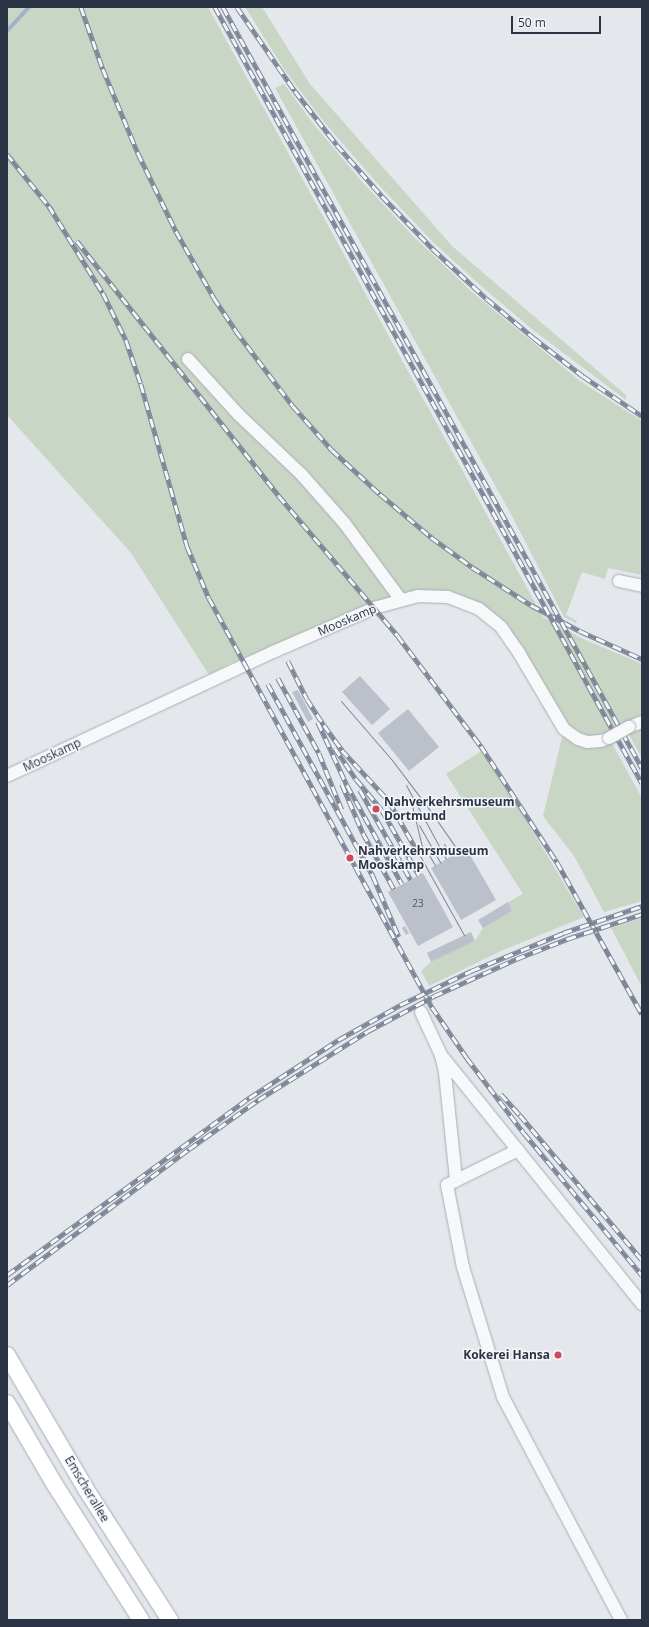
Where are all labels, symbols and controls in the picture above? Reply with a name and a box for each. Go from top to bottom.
scale bar [513,8,603,34]
text: 50 m [518,14,546,31]
street label: Mooskamp [315,601,379,639]
street label: Mooskamp [21,735,83,775]
place label: Nahverkehrsmuseum Dortmund [384,795,514,823]
marker: Nahverkehrsmuseum Dortmund [371,804,381,814]
place label: Nahverkehrsmuseum Mooskamp [358,844,488,872]
marker: Nahverkehrsmuseum Mooskamp [345,853,355,863]
house number: 23 [412,898,424,910]
place label: Kokerei Hansa [463,1348,550,1362]
marker: Kokerei Hansa [553,1350,563,1360]
street label: Emscherallee [62,1453,112,1525]

